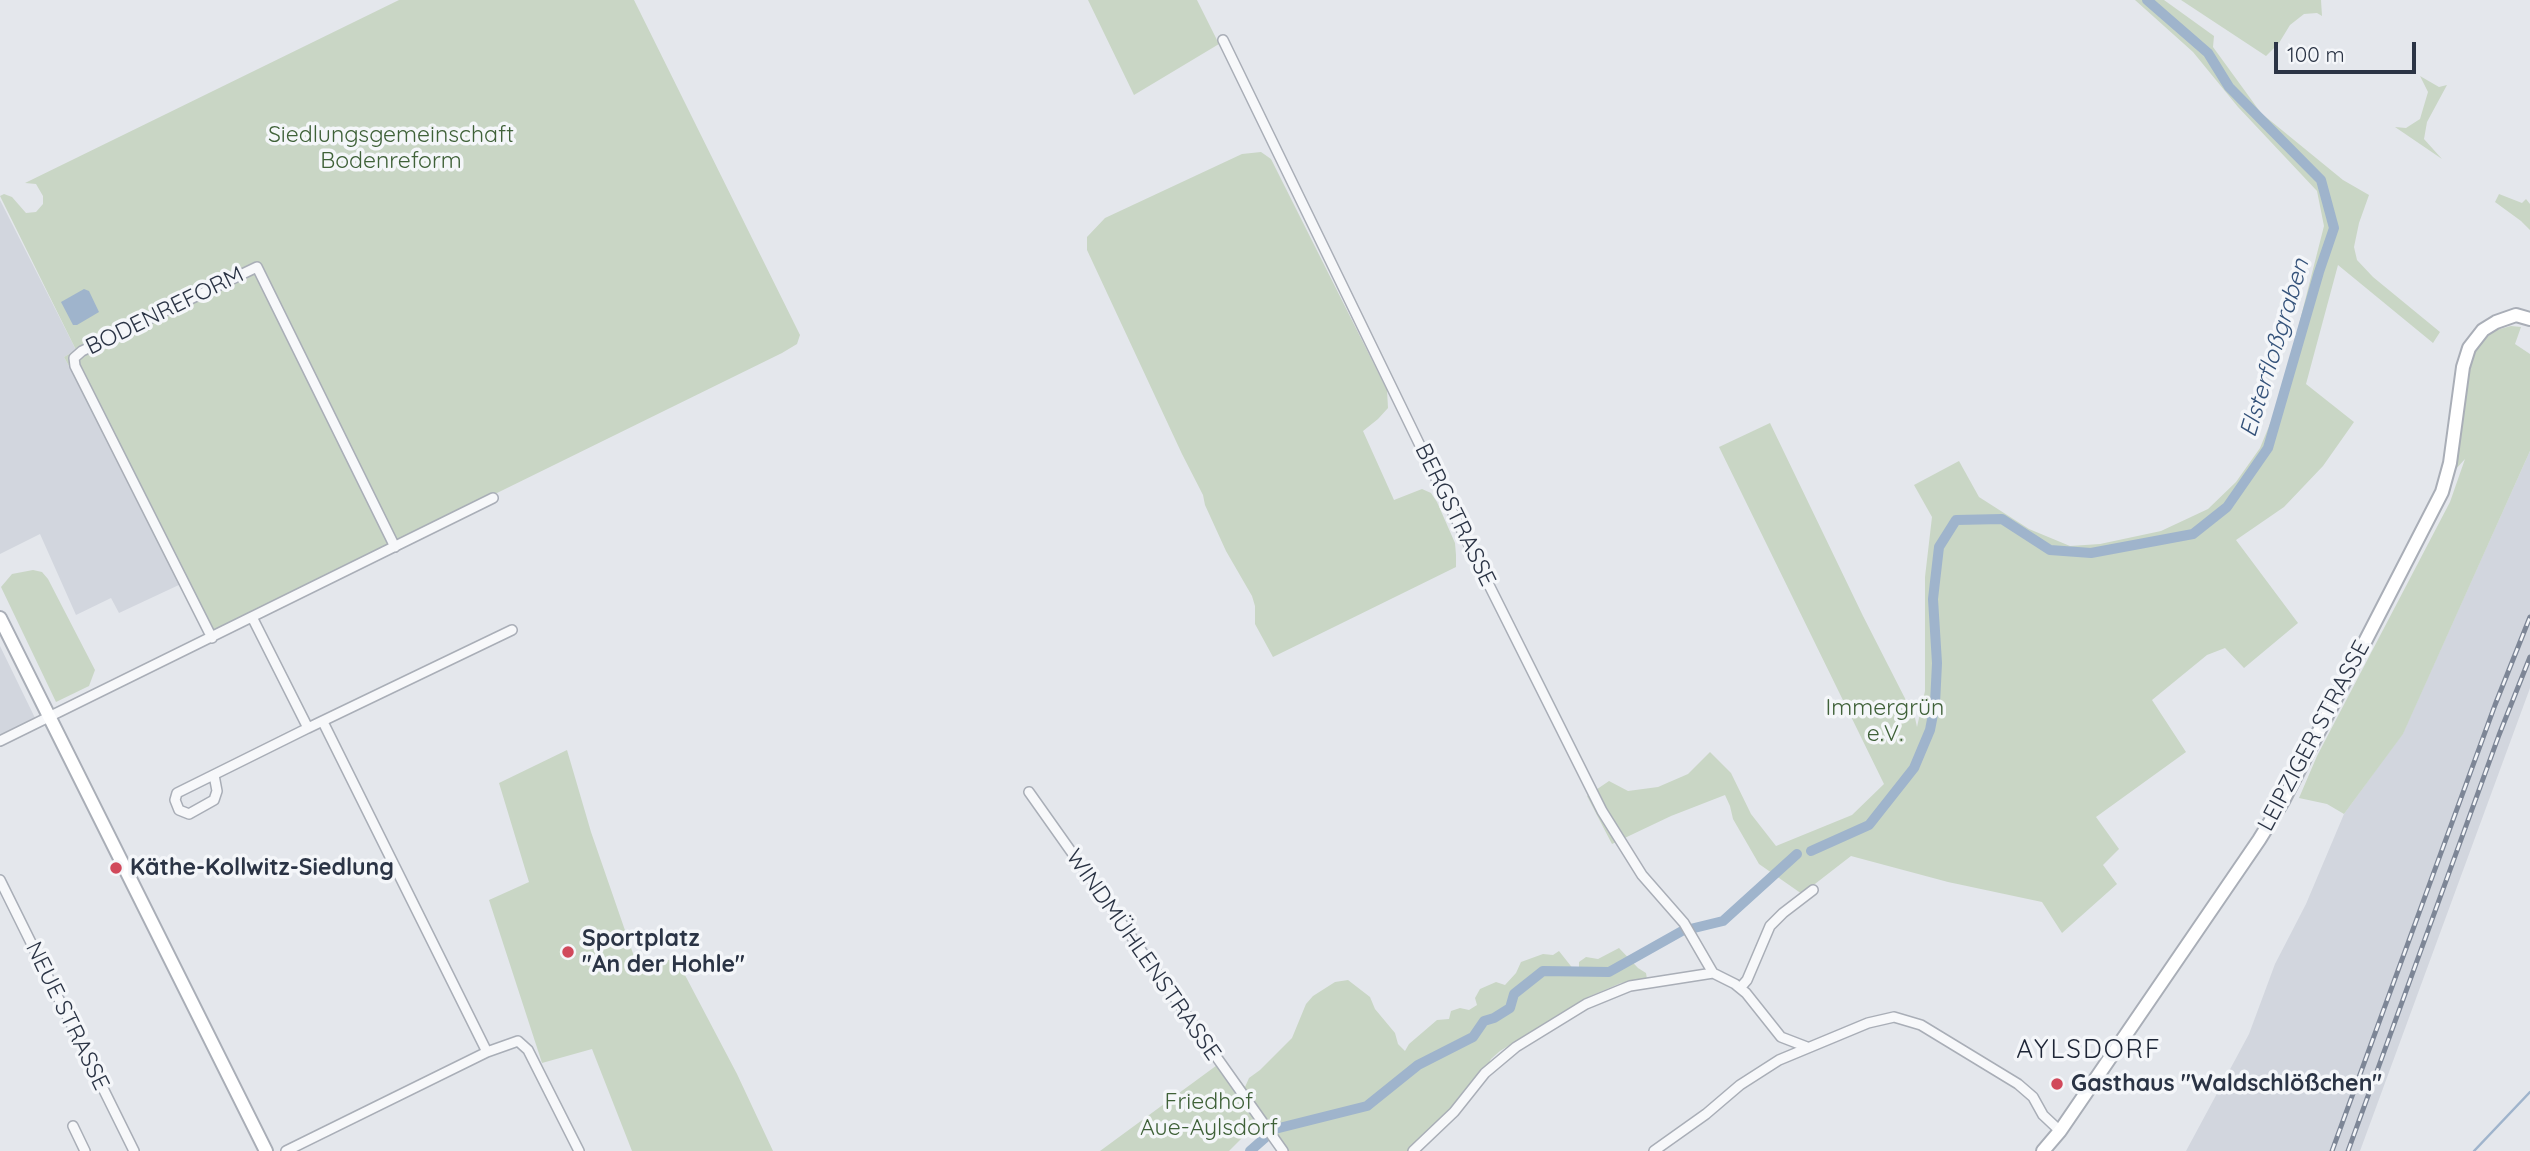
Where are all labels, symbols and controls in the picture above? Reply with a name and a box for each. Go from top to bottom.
scale bar [2278,28,2420,72]
text: 100 m [2287,41,2345,67]
park label: Siedlungsgemeinschaft Bodenreform [268,121,514,175]
water label: Elsterfloßgraben [2234,255,2316,441]
street label: BODENREFORM [82,261,248,361]
street label: BERGSTRASSE [1409,439,1501,591]
street label: LEIPZIGER STRASSE [2252,636,2376,836]
park label: Immergrün e.V. [1826,694,1944,748]
street label: WINDMÜHLENSTRASSE [1060,844,1226,1066]
place label: Käthe-Kollwitz-Siedlung [130,854,394,882]
marker: Käthe-Kollwitz-Siedlung [108,860,124,876]
place label: Sportplatz "An der Hohle" [582,925,745,979]
street label: NEUE STRASSE [19,937,115,1095]
marker: Sportplatz "An der Hohle" [560,944,576,960]
district label: AYLSDORF [2017,1034,2161,1066]
place label: Gasthaus "Waldschlößchen" [2071,1070,2382,1098]
marker: Gasthaus "Waldschlößchen" [2049,1076,2065,1092]
park label: Friedhof Aue-Aylsdorf [1140,1088,1278,1142]

